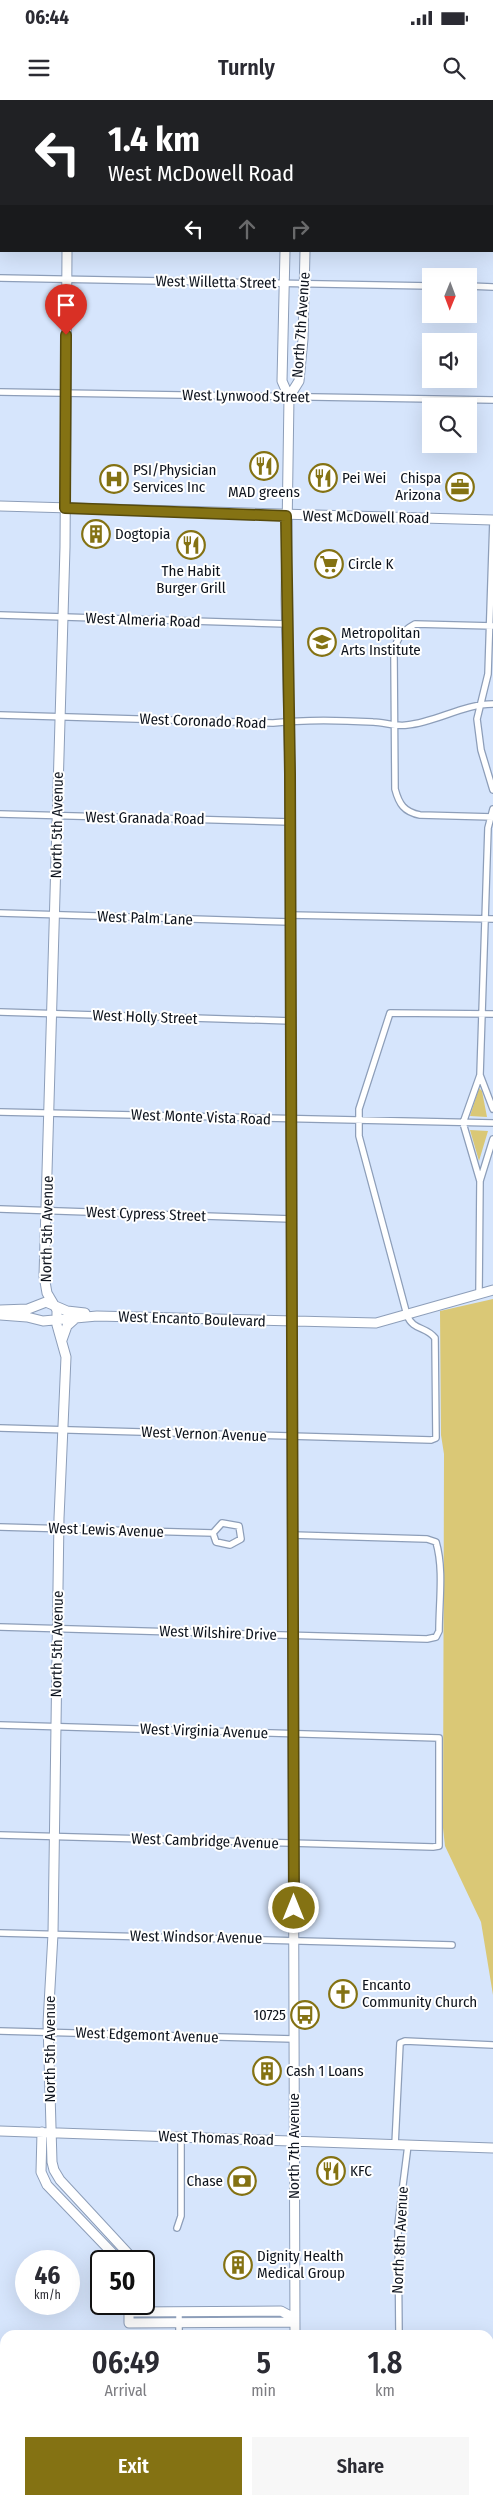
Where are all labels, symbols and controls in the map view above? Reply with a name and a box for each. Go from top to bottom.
text: 06:44 [25,6,69,29]
icon: menu [25,54,53,82]
text: Turnly [218,54,275,81]
icon: search [440,54,468,82]
text: 1.4 km [108,118,200,160]
icon: left [25,120,90,185]
text: West McDowell Road [108,160,294,187]
icon: left [180,215,208,243]
icon: ahead [233,215,261,243]
icon: right [286,215,314,243]
north arrow [422,268,478,322]
map controls [422,268,477,453]
street label: North 7th Avenue [288,271,314,379]
street label: West Willetta Street [155,272,277,292]
pin [45,284,87,335]
icon: arrive [52,291,80,319]
button: sound [422,333,477,388]
street label: West Lynwood Street [182,386,310,406]
button: search [422,398,477,453]
restaurant icon: MAD greens [249,451,279,481]
place label: PSI/Physician Services Inc [133,461,217,496]
restaurant icon: Pei Wei [308,463,338,493]
hospital icon: PSI/Physician Services Inc [99,464,129,494]
place label: Pei Wei [342,469,386,487]
place label: Chispa Arizona [395,469,441,504]
office icon: Chispa Arizona [445,472,475,502]
place label: MAD greens [228,483,300,501]
street label: West McDowell Road [302,507,430,527]
building icon: Dogtopia [81,519,111,549]
place label: Dogtopia [115,525,170,543]
restaurant icon: The Habit Burger Grill [176,530,206,560]
supermarket icon: Circle K [314,549,344,579]
place label: Circle K [348,555,393,573]
place label: The Habit Burger Grill [156,562,226,597]
street label: West Almeria Road [85,609,201,631]
place label: Metropolitan Arts Institute [341,624,421,659]
school or university icon: Metropolitan Arts Institute [307,627,337,657]
street label: West Coronado Road [139,710,267,732]
street label: North 5th Avenue [47,771,67,879]
street label: West Granada Road [85,808,205,828]
street label: West Palm Lane [97,907,193,929]
street label: West Holly Street [92,1006,198,1028]
street label: West Monte Vista Road [131,1106,271,1128]
street label: North 5th Avenue [37,1175,57,1283]
street label: West Cypress Street [86,1203,206,1225]
street label: West Encanto Boulevard [118,1307,266,1331]
street label: West Vernon Avenue [141,1423,267,1445]
street label: West Lewis Avenue [48,1519,164,1541]
street label: North 5th Avenue [47,1590,67,1698]
street label: West Wilshire Drive [159,1622,277,1644]
street label: West Virginia Avenue [140,1720,268,1742]
street label: West Cambridge Avenue [131,1829,279,1853]
position arrow [267,1881,319,1933]
street label: West Windsor Avenue [130,1927,262,1947]
place label: Encanto Community Church [362,1976,477,2011]
church icon: Encanto Community Church [328,1979,358,2009]
street label: North 5th Avenue [41,1996,59,2102]
bus stop icon: 10725 [290,2000,320,2030]
place label: 10725 [253,2006,286,2024]
street label: West Edgemont Avenue [75,2024,219,2046]
building icon: Cash 1 Loans [252,2056,282,2086]
place label: Cash 1 Loans [286,2062,364,2080]
street label: North 7th Avenue [285,2093,303,2199]
street label: West Thomas Road [158,2127,274,2149]
restaurant icon: KFC [316,2156,346,2186]
place label: KFC [350,2162,372,2180]
bank icon: Chase [227,2166,257,2196]
place label: Chase [187,2172,223,2190]
street label: North 8th Avenue [388,2186,412,2294]
place label: Dignity Health Medical Group [257,2247,345,2282]
speed limit sign: 50 [90,2250,155,2315]
building icon: Dignity Health Medical Group [223,2250,253,2280]
text: 46 [35,2261,60,2291]
text: km/h [34,2288,61,2302]
text: 06:49 [92,2345,160,2381]
text: 5 [256,2345,271,2381]
text: 1.8 [368,2345,402,2381]
text: Arrival [104,2381,147,2400]
text: min [251,2381,276,2400]
text: km [375,2381,395,2400]
button: Exit [25,2437,242,2495]
button: Share [252,2437,469,2495]

